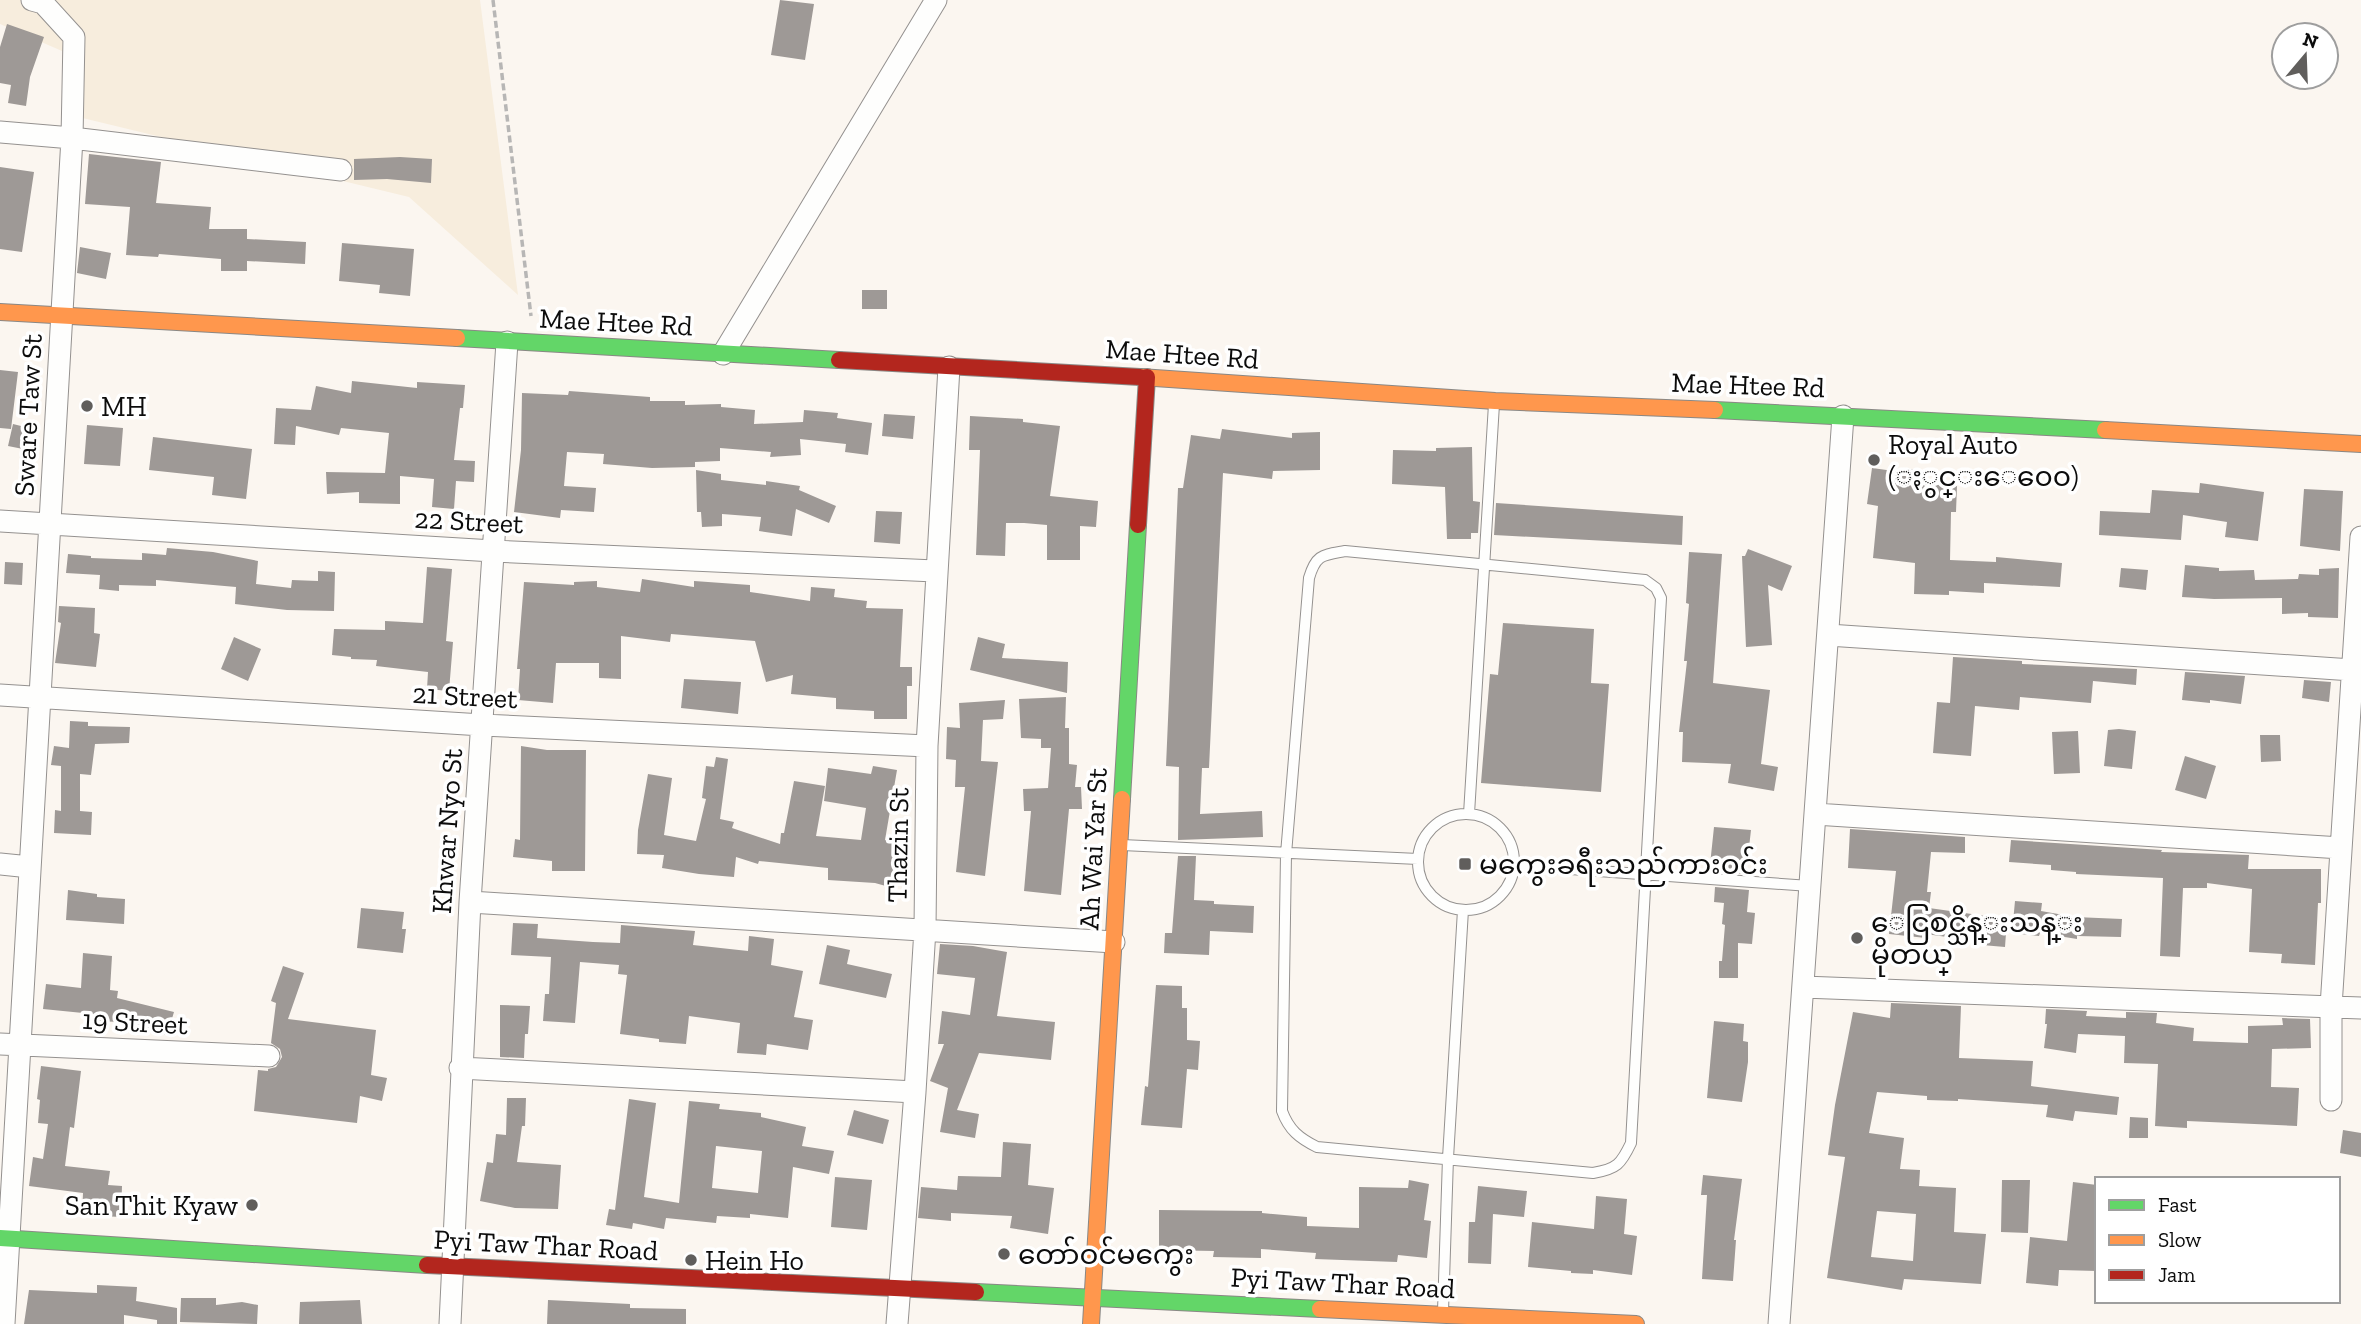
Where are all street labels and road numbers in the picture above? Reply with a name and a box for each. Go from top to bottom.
street label: Mae Htee Rd [538,302,694,342]
street label: Sware Taw St [7,332,49,497]
street label: Mae Htee Rd [1104,332,1260,376]
street label: Mae Htee Rd [1671,366,1825,404]
street label: 22 Street [414,502,525,540]
street label: 21 Street [412,677,519,715]
street label: Khwar Nyo St [425,747,469,915]
street label: Ah Wai Yar St [1072,766,1114,931]
street label: Thazin St [880,787,916,903]
street label: 19 Street [81,1003,189,1041]
street label: Pyi Taw Thar Road [433,1223,659,1267]
street label: Pyi Taw Thar Road [1230,1261,1456,1305]

